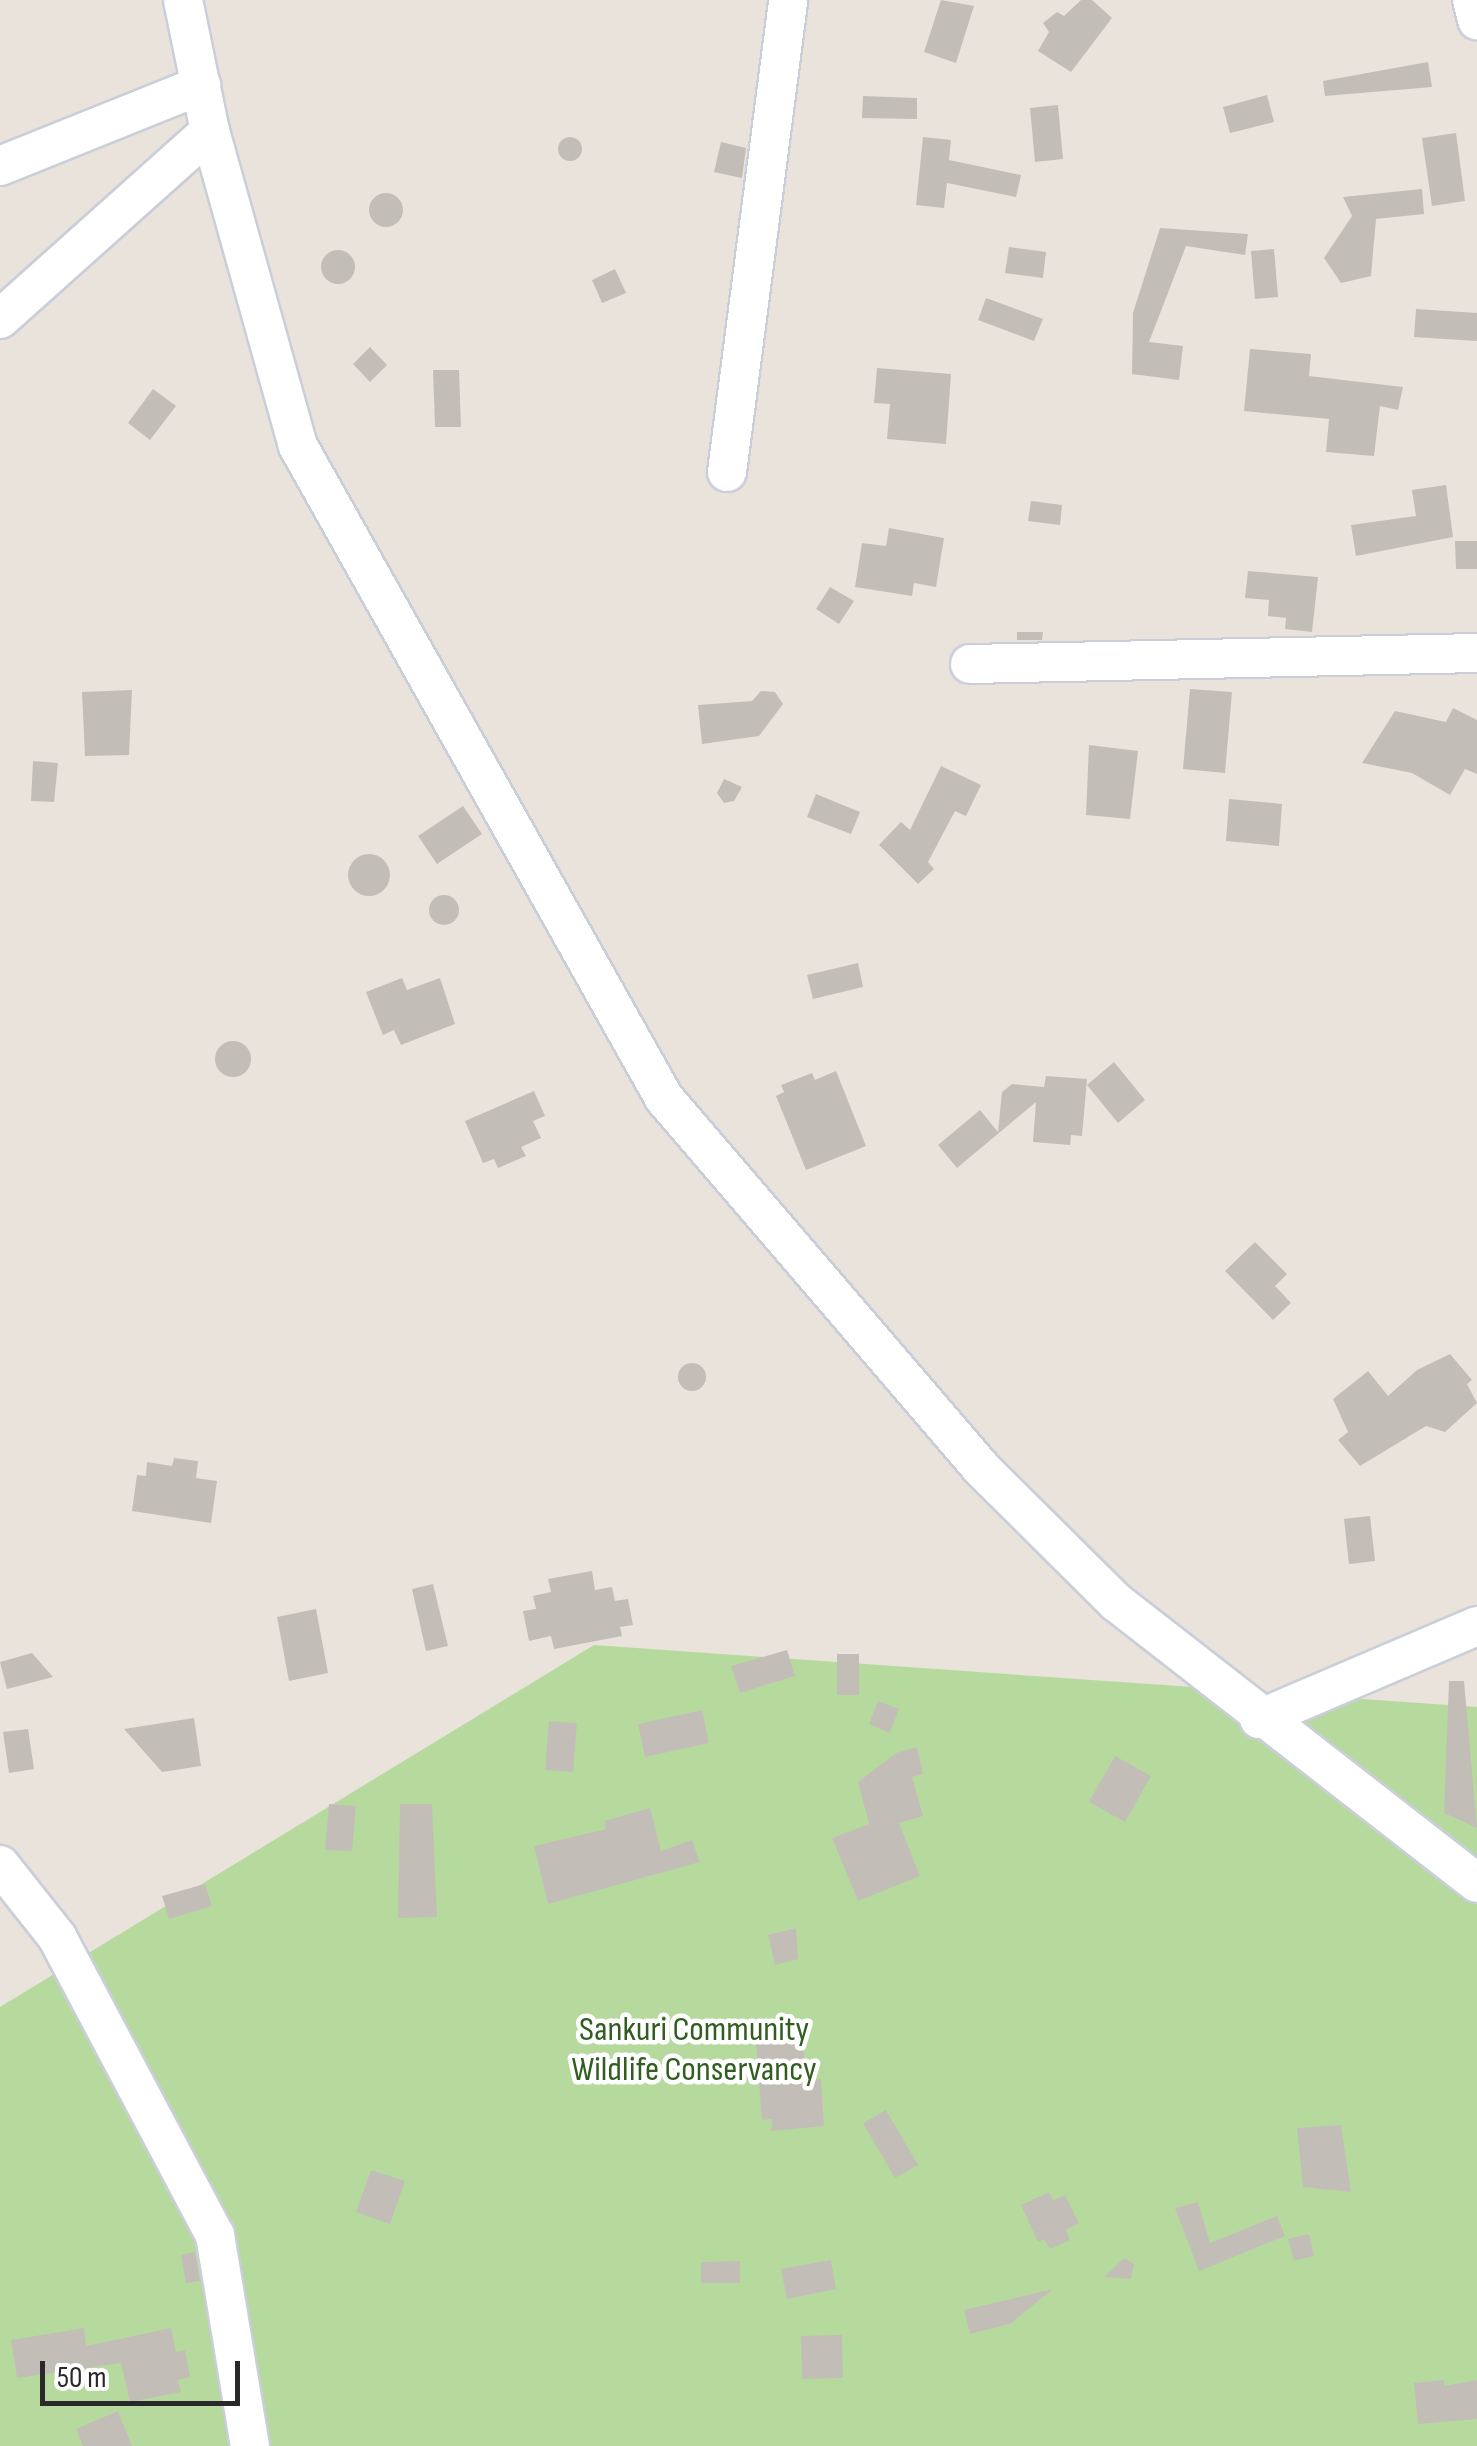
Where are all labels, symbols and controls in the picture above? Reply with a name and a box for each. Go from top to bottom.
park label: Sankuri Community Wildlife Conservancy [571,2009,817,2091]
scale bar [45,2341,245,2403]
text: 50 m [57,2360,106,2396]

